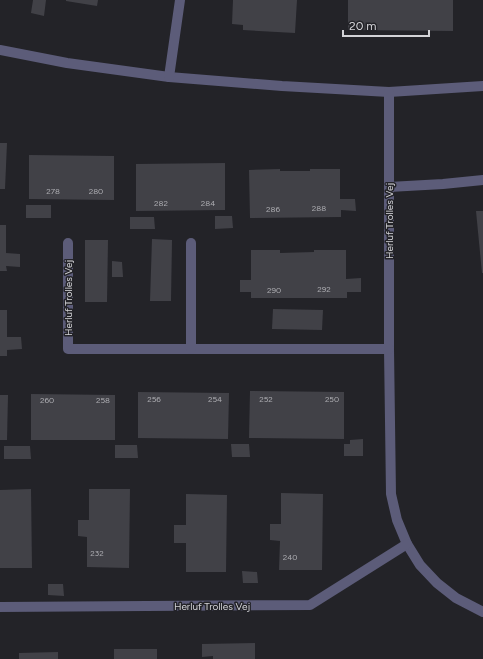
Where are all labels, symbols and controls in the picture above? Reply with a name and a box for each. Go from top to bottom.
scale bar [343,12,429,38]
text: 20 m [349,19,377,33]
street label: Herluf Trolles Vej [383,183,396,259]
house number: 278 [46,186,60,196]
house number: 280 [89,186,103,196]
house number: 282 [154,198,168,208]
house number: 284 [201,198,215,208]
house number: 288 [312,203,326,213]
house number: 286 [266,204,280,214]
street label: Herluf Trolles Vej [62,260,75,336]
house number: 292 [317,284,331,294]
house number: 290 [267,285,281,295]
house number: 256 [147,394,161,404]
house number: 254 [208,394,222,404]
house number: 252 [259,394,273,404]
house number: 250 [325,394,339,404]
house number: 260 [40,395,54,405]
house number: 258 [96,395,110,405]
house number: 232 [90,548,104,558]
house number: 240 [283,552,297,562]
street label: Herluf Trolles Vej [174,600,250,613]

